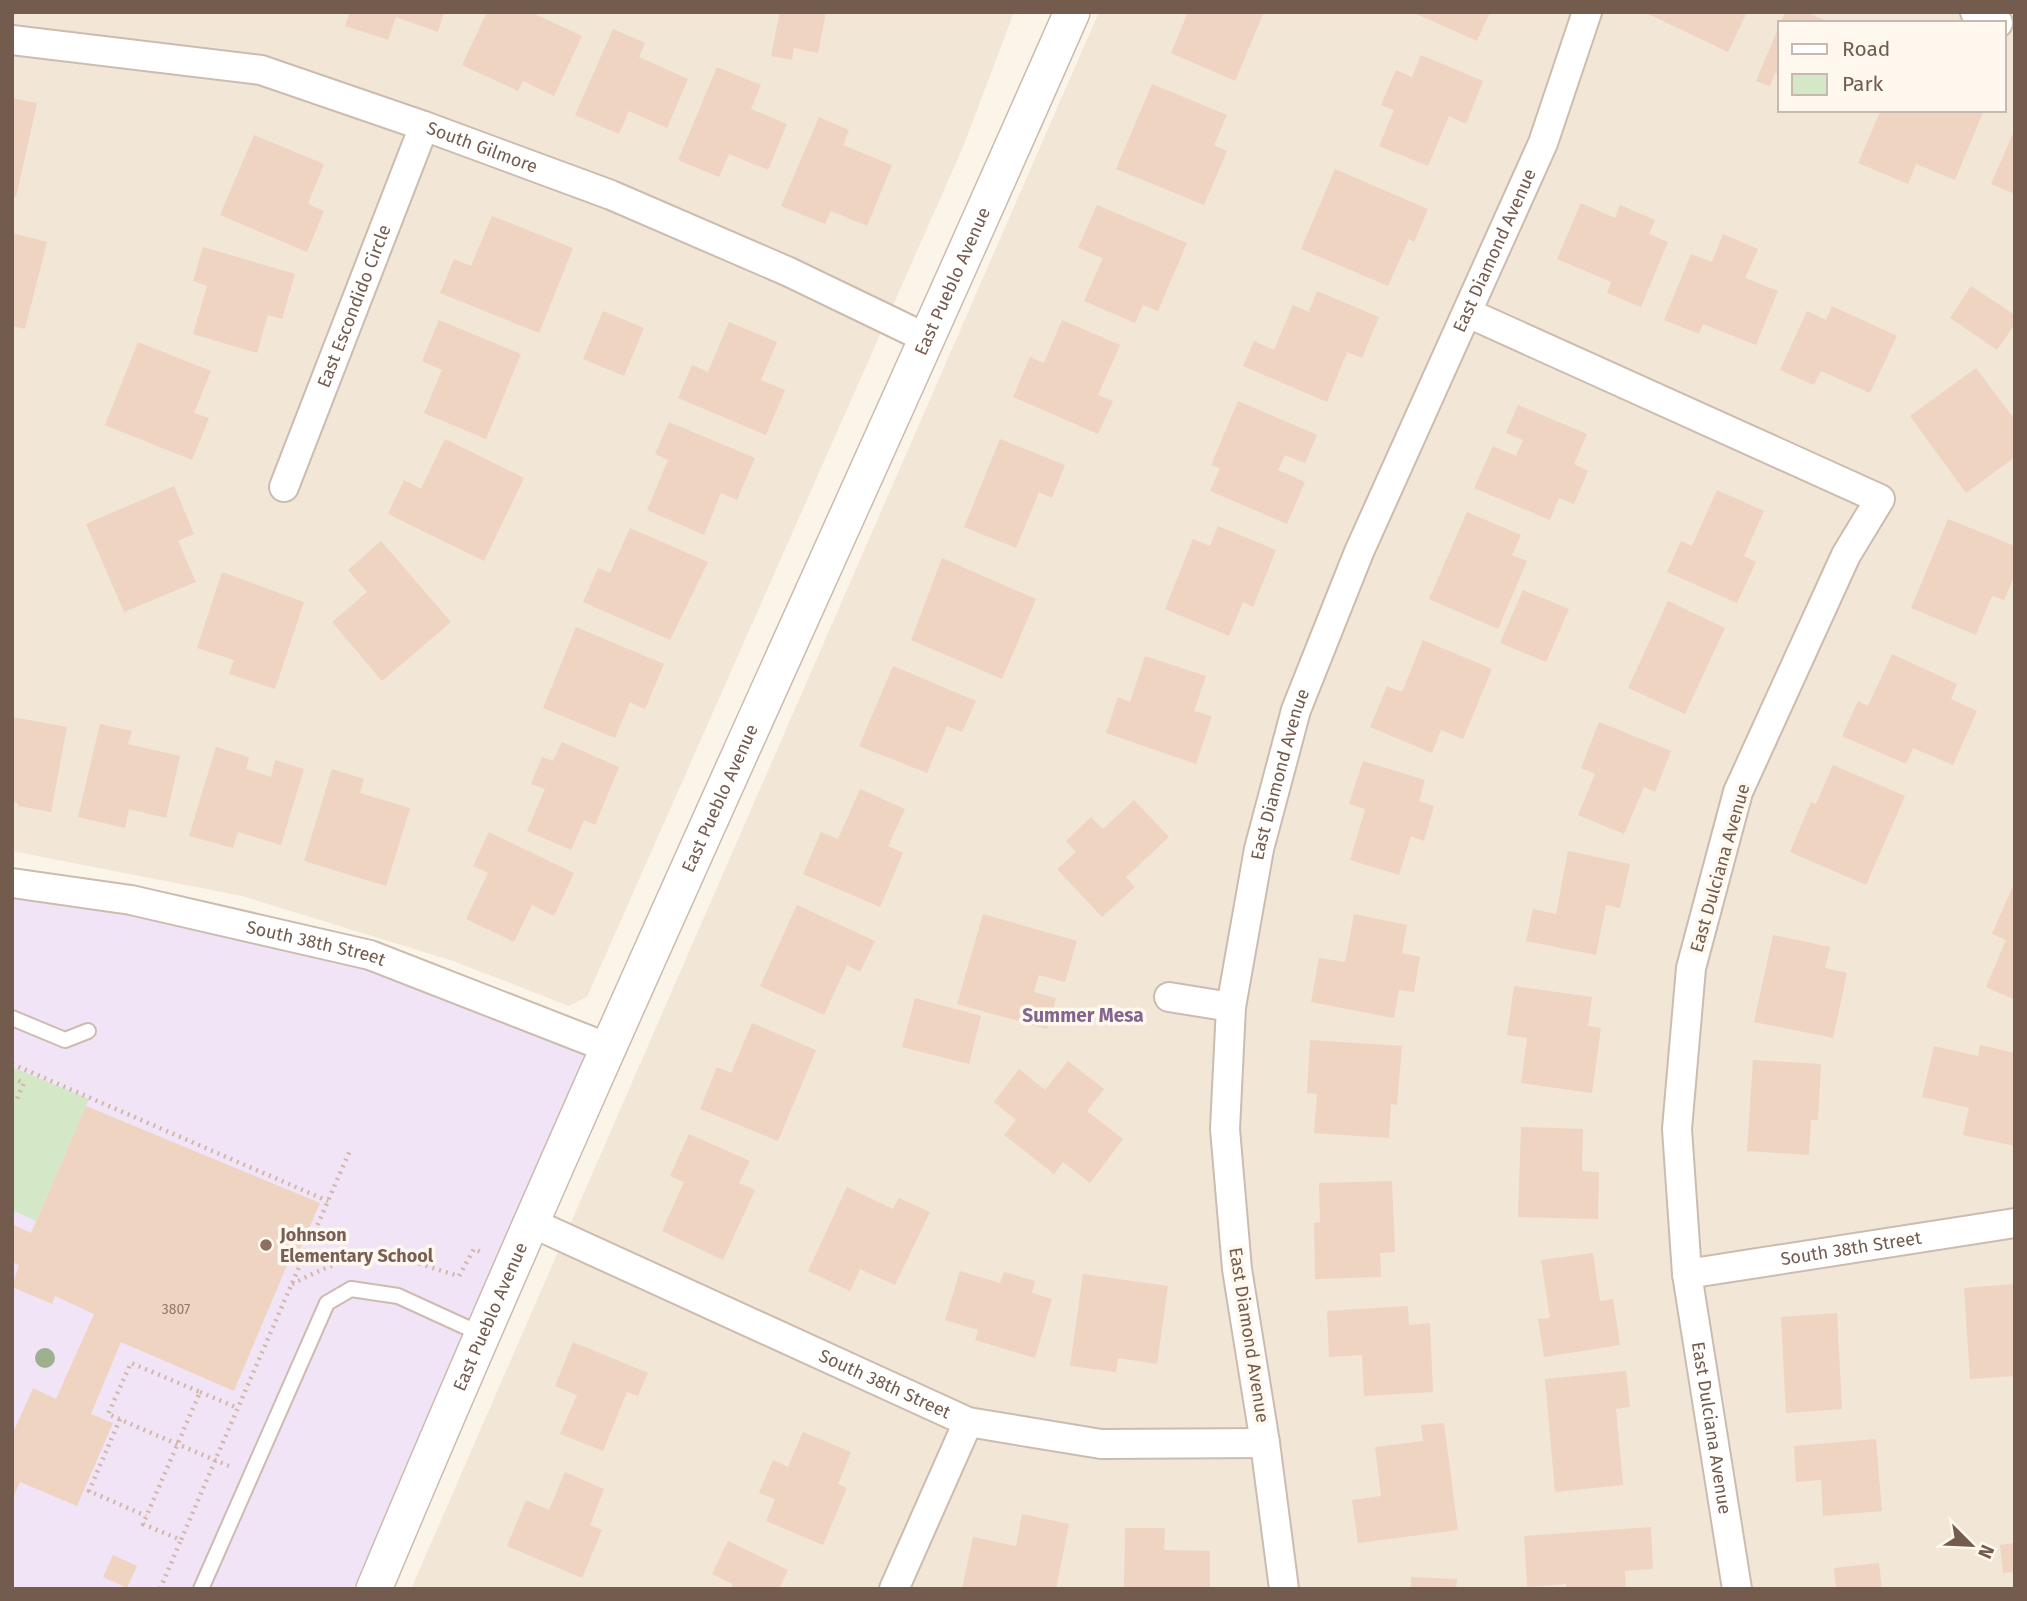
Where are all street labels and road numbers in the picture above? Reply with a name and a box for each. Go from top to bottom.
street label: South Gilmore [424,117,541,178]
street label: East Diamond Avenue [1448,165,1541,336]
street label: East Pueblo Avenue [910,204,995,359]
street label: East Escondido Circle [313,221,396,391]
street label: East Diamond Avenue [1246,685,1314,862]
street label: East Pueblo Avenue [677,721,763,876]
street label: East Dulciana Avenue [1685,781,1755,955]
street label: South 38th Street [244,916,389,971]
street label: South 38th Street [1779,1227,1924,1270]
street label: East Pueblo Avenue [448,1239,532,1395]
street label: East Diamond Avenue [1224,1246,1274,1424]
street label: East Dulciana Avenue [1687,1340,1736,1516]
street label: South 38th Street [815,1344,954,1424]

